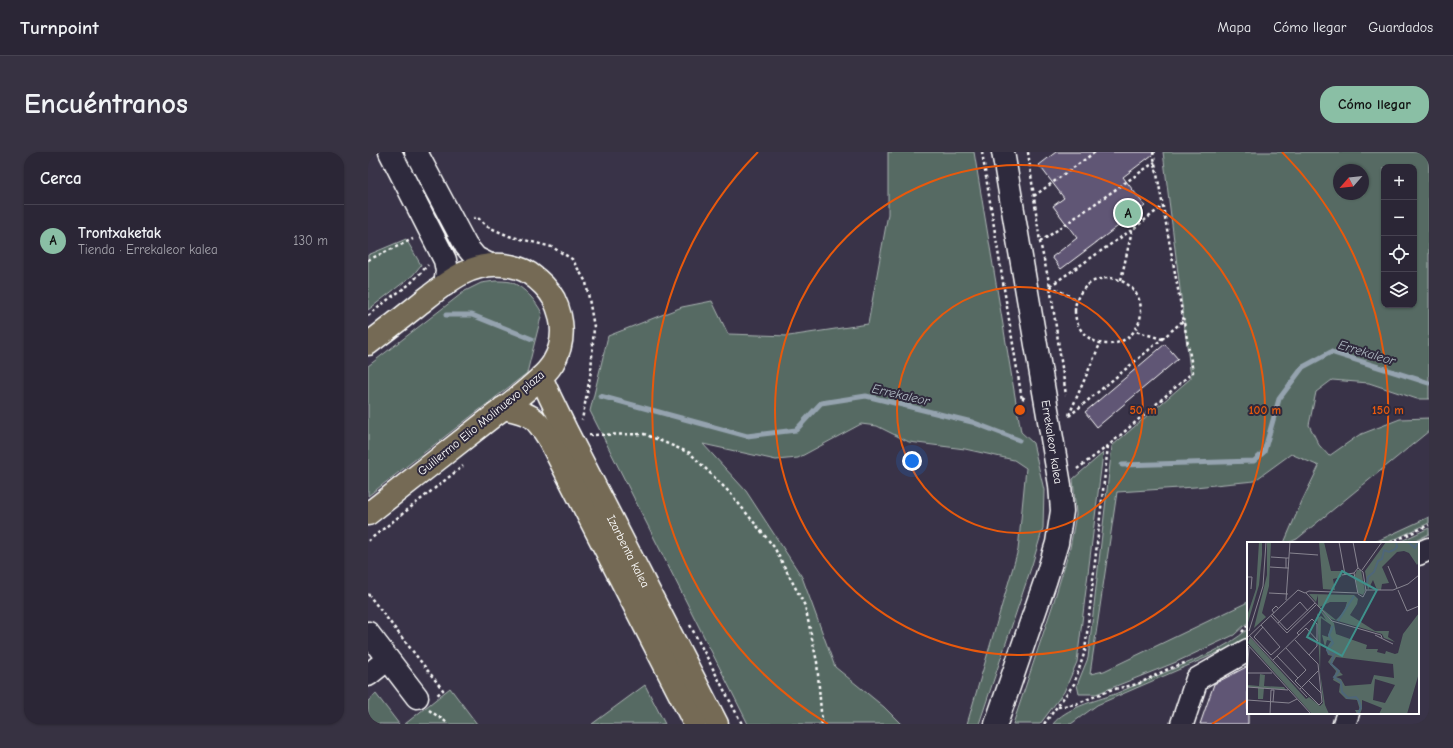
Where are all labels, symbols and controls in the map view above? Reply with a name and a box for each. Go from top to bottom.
text: Turnpoint [20,17,99,39]
text: Mapa [1218,19,1251,36]
text: Cómo llegar [1273,19,1346,36]
text: Guardados [1368,19,1433,36]
button: Cómo llegar [1320,86,1429,123]
text: Encuéntranos [24,88,188,120]
north arrow [1333,164,1369,200]
map controls [1381,164,1417,308]
button: + [1381,164,1417,200]
text: Cerca [40,169,82,188]
pin: A [1115,198,1141,228]
button: − [1381,200,1417,236]
text: Trontxaketak [78,224,161,242]
text: A [49,233,57,248]
text: 130 m [293,233,328,248]
button: locate [1381,236,1417,272]
text: Tienda · Errekaleor kalea [78,242,218,257]
button: layers [1381,272,1417,308]
water label: Errekaleor [1337,337,1398,368]
street label: Guillermo Elio Molinuevo plaza [415,368,547,478]
water label: Errekaleor [871,381,932,409]
street label: Errekaleor kalea [1038,399,1066,485]
centre of rings [1013,403,1027,417]
text: 50 m [1129,403,1157,417]
text: 100 m [1249,403,1281,417]
text: 150 m [1372,403,1404,417]
your location [902,451,922,471]
street label: Izarbenta kalea [604,513,653,590]
inset map [1247,542,1419,714]

